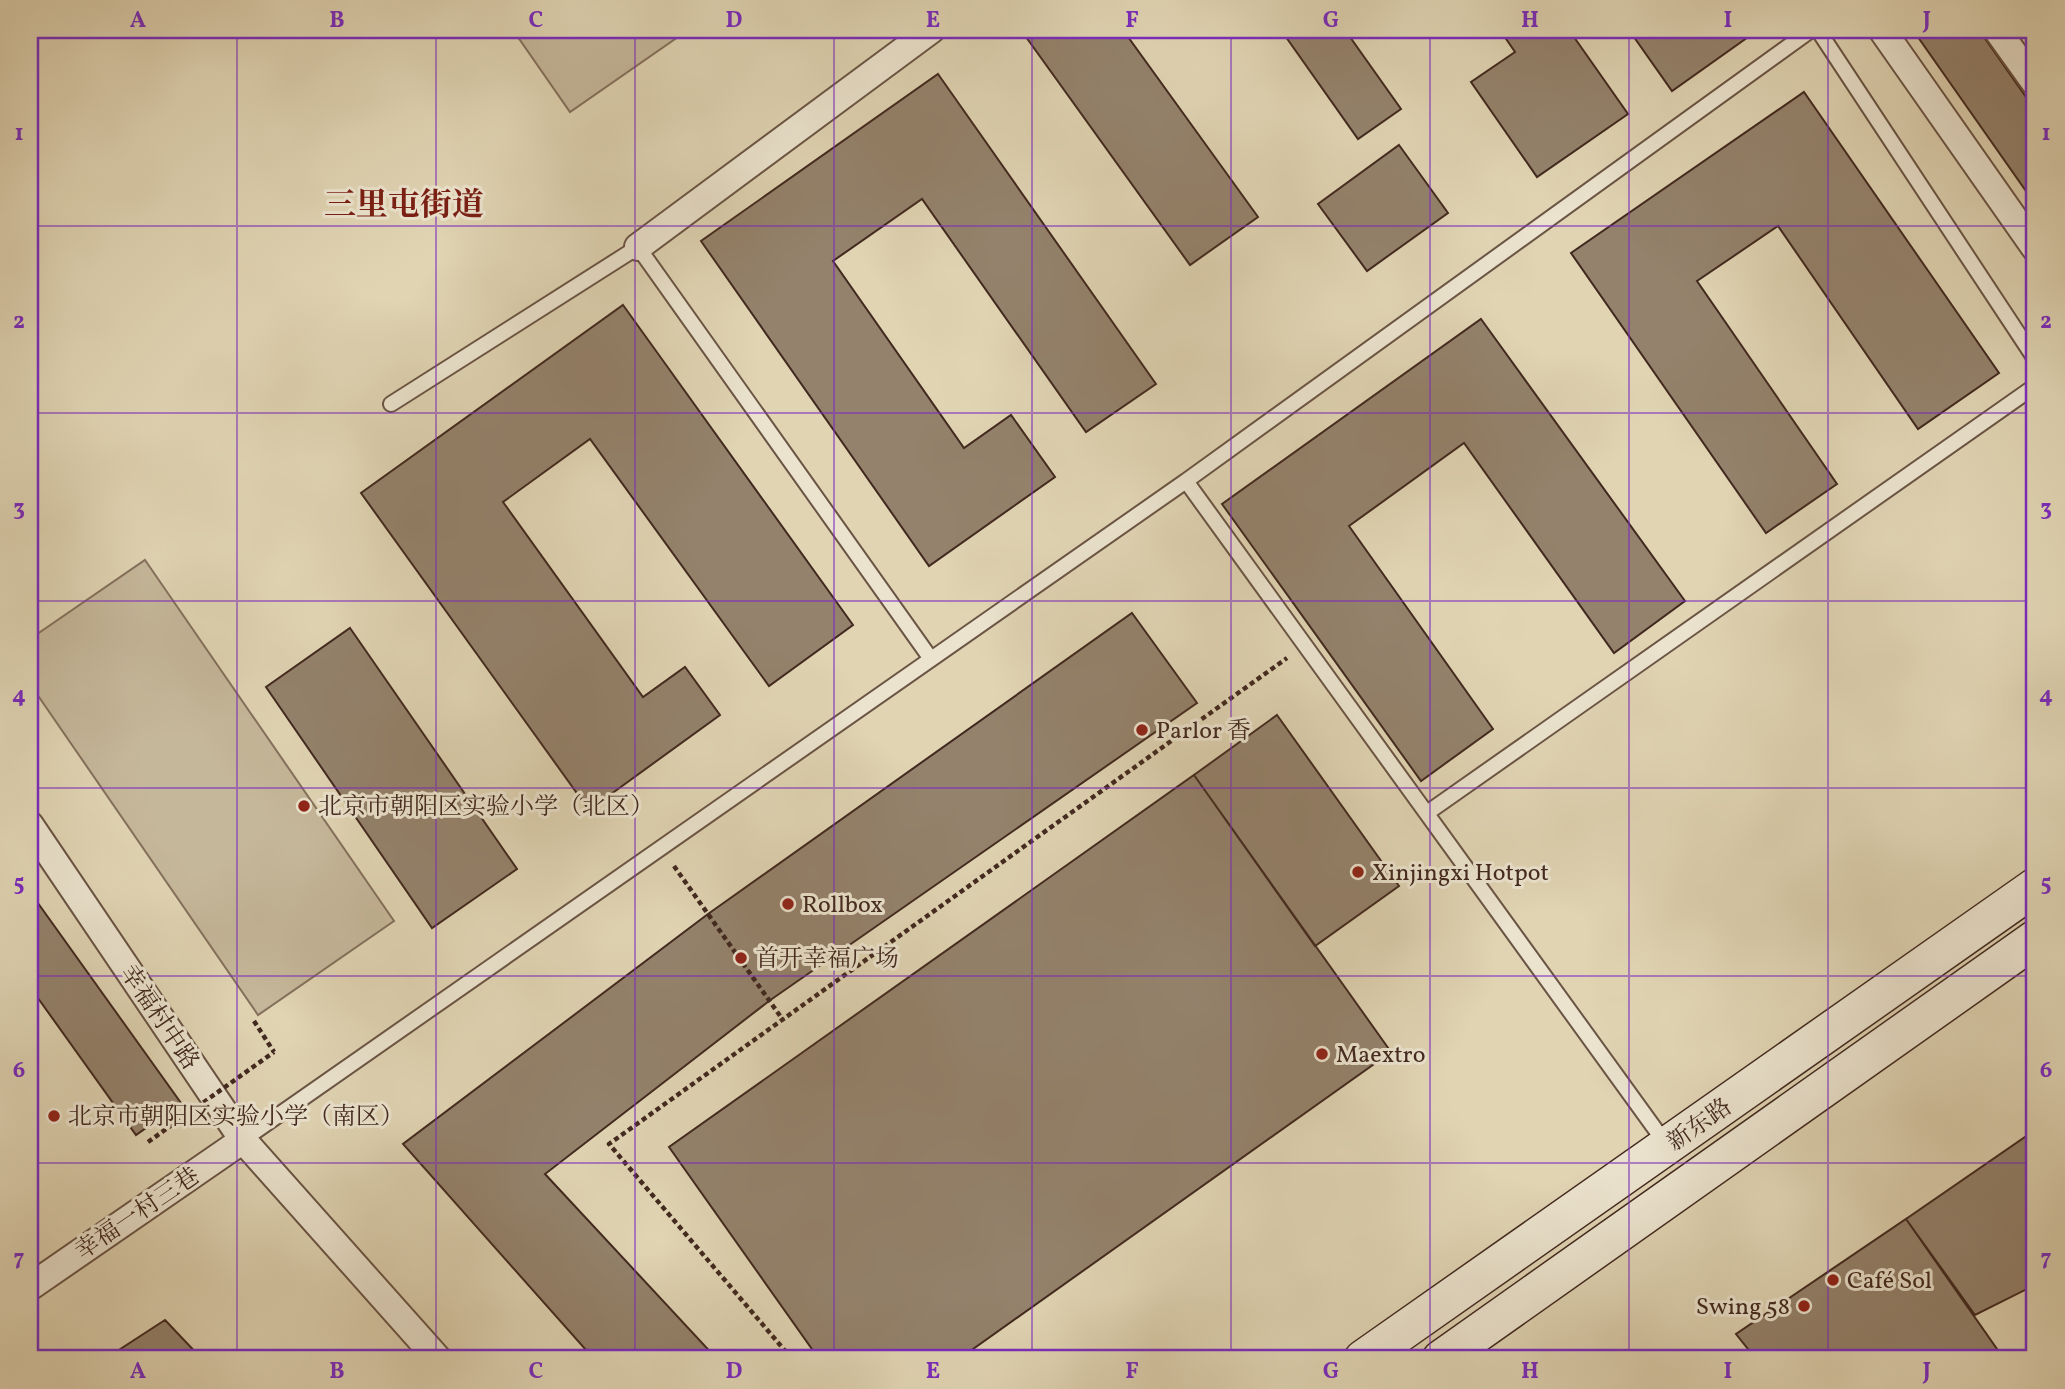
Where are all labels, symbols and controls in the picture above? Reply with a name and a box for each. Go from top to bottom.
text: A [130,5,146,37]
text: B [329,5,345,37]
text: C [529,5,543,37]
text: D [726,5,743,37]
text: E [926,5,940,37]
text: F [1125,5,1139,37]
text: G [1323,5,1339,37]
text: H [1521,5,1539,37]
text: I [1724,5,1732,37]
text: J [1922,5,1931,37]
text: 1 [14,118,24,150]
text: 1 [2041,118,2051,150]
district label: 三里屯街道 [324,185,484,229]
text: 2 [13,306,25,338]
text: 2 [2040,306,2052,338]
text: 3 [13,493,25,525]
text: 3 [2040,493,2052,525]
text: 4 [12,680,26,712]
text: 4 [2039,680,2053,712]
place label: Parlor 香 [1156,715,1251,749]
marker: Parlor 香 [1134,722,1150,738]
place label: 北京市朝阳区实验小学（北区） [318,791,654,825]
marker: 北京市朝阳区实验小学（北区） [296,798,312,814]
place label: Xinjingxi Hotpot [1372,857,1549,891]
marker: Xinjingxi Hotpot [1350,864,1366,880]
text: 5 [13,868,25,900]
text: 5 [2040,868,2052,900]
place label: Rollbox [802,889,883,923]
marker: Rollbox [780,896,796,912]
place label: 首开幸福广场 [755,943,899,977]
marker: 首开幸福广场 [733,950,749,966]
street label: 幸福村中路 [111,959,206,1077]
place label: Maextro [1336,1039,1425,1073]
marker: Maextro [1314,1046,1330,1062]
text: 6 [13,1055,25,1087]
text: 6 [2040,1055,2052,1087]
street label: 新东路 [1661,1091,1739,1160]
place label: 北京市朝阳区实验小学（南区） [68,1101,404,1135]
marker: 北京市朝阳区实验小学（南区） [46,1108,62,1124]
street label: 幸福一村三巷 [69,1160,207,1269]
text: 7 [14,1243,25,1275]
text: 7 [2041,1243,2052,1275]
place label: Café Sol [1847,1265,1932,1299]
marker: Café Sol [1825,1272,1841,1288]
place label: Swing 58 [1696,1291,1790,1325]
marker: Swing 58 [1796,1298,1812,1314]
text: A [130,1356,146,1388]
text: B [329,1356,345,1388]
text: C [529,1356,543,1388]
text: D [726,1356,743,1388]
text: E [926,1356,940,1388]
text: F [1125,1356,1139,1388]
text: G [1323,1356,1339,1388]
text: H [1521,1356,1539,1388]
text: I [1724,1356,1732,1388]
text: J [1922,1356,1931,1388]

